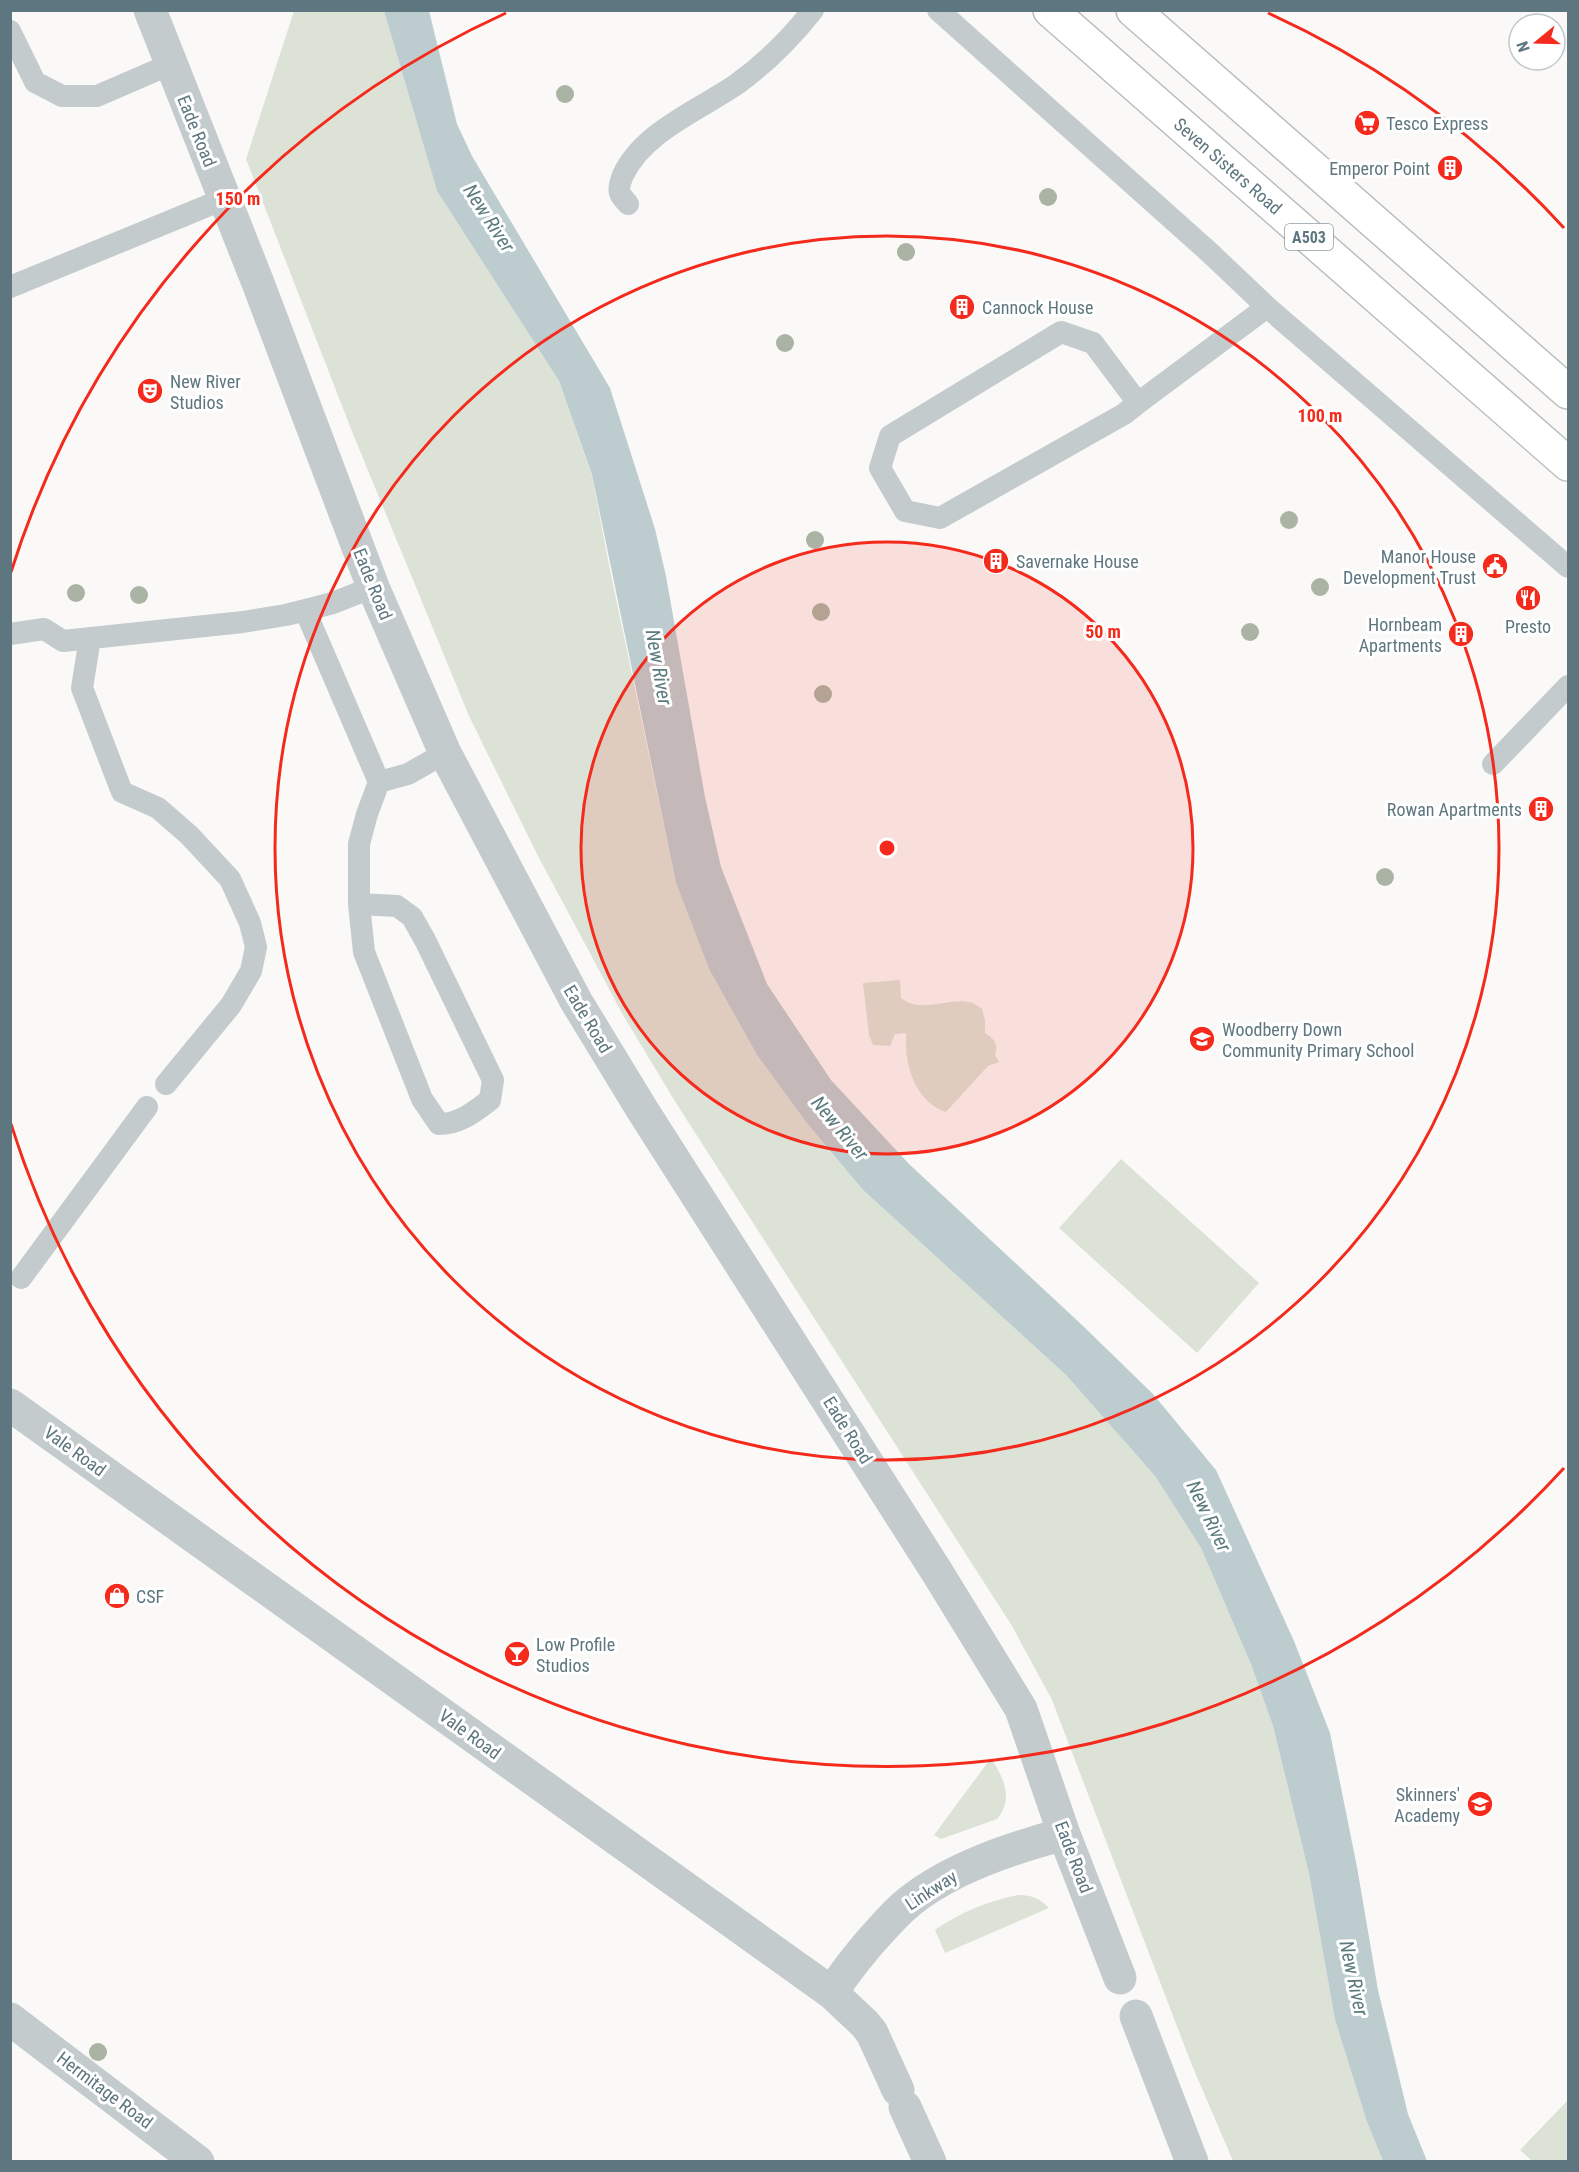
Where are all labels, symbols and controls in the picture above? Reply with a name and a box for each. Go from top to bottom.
north arrow [1507,12,1567,72]
text: N [1513,39,1534,54]
street label: Eade Road [173,92,221,170]
supermarket icon: Tesco Express [1352,108,1382,138]
street label: Seven Sisters Road [1170,113,1286,219]
place label: Tesco Express [1386,113,1489,134]
building icon: Emperor Point [1435,153,1465,183]
place label: Emperor Point [1329,158,1430,179]
water label: New River [458,180,520,257]
text: 150 m [216,188,260,209]
road number: A503 [1285,224,1333,250]
building icon: Cannock House [947,292,977,322]
place label: Cannock House [982,297,1093,318]
place label: New River Studios [170,371,241,413]
theatre icon: New River Studios [135,376,165,406]
text: 100 m [1298,405,1342,426]
street label: Eade Road [349,545,397,623]
building icon: Savernake House [981,546,1011,576]
place label: Manor House Development Trust [1343,546,1476,588]
place label: Savernake House [1016,551,1139,572]
public building icon: Manor House Development Trust [1480,551,1510,581]
restaurant icon: Presto [1513,583,1543,613]
place label: Hornbeam Apartments [1359,614,1442,656]
place label: Presto [1505,616,1551,637]
building icon: Hornbeam Apartments [1446,619,1476,649]
text: 50 m [1085,621,1121,642]
water label: New River [641,627,678,708]
building icon: Rowan Apartments [1526,794,1556,824]
place label: Rowan Apartments [1387,799,1522,820]
centre of rings [877,838,897,858]
street label: Eade Road [560,981,616,1057]
place label: Woodberry Down Community Primary School [1222,1019,1414,1061]
school or university icon: Woodberry Down Community Primary School [1187,1024,1217,1054]
water label: New River [806,1091,874,1166]
street label: Eade Road [819,1393,877,1467]
street label: Vale Road [40,1422,110,1480]
water label: New River [1182,1476,1237,1556]
shop icon: CSF [102,1581,132,1611]
place label: CSF [136,1586,165,1607]
place label: Low Profile Studios [536,1634,615,1676]
bar icon: Low Profile Studios [502,1639,532,1669]
street label: Vale Road [435,1705,505,1763]
place label: Skinners' Academy [1394,1784,1461,1826]
school or university icon: Skinners' Academy [1465,1789,1495,1819]
street label: Eade Road [1051,1818,1097,1896]
street label: Linkway [901,1865,961,1914]
water label: New River [1334,1938,1374,2019]
street label: Hermitage Road [53,2047,157,2133]

